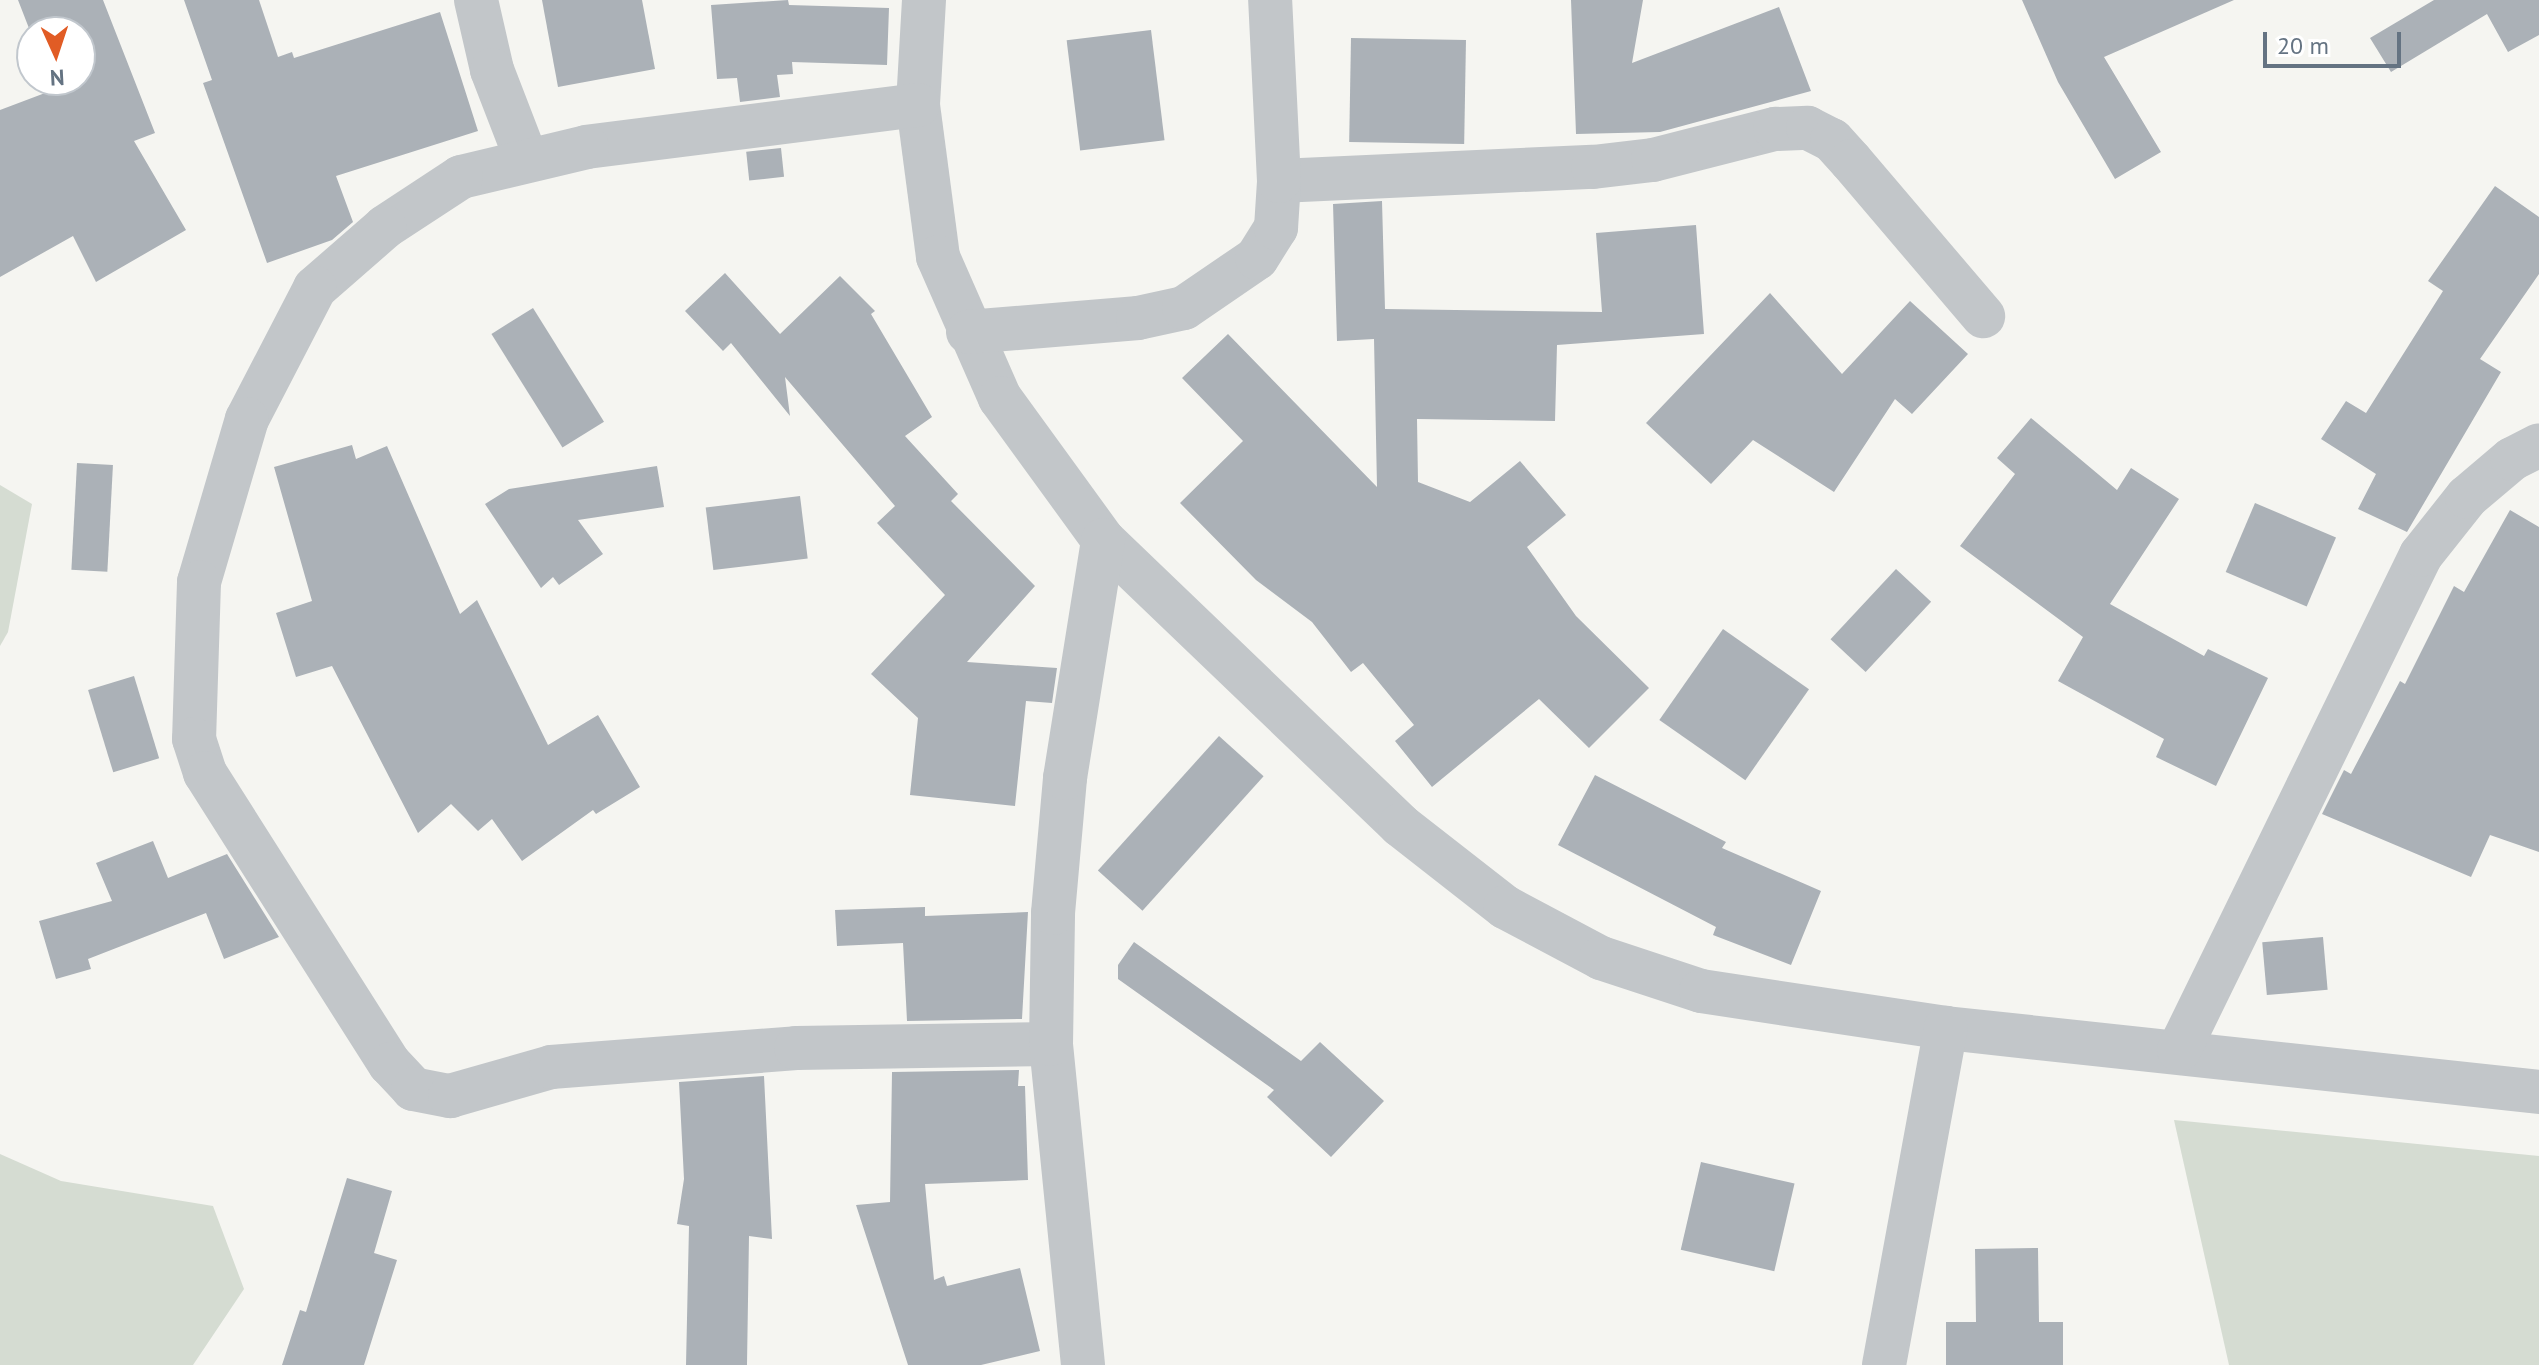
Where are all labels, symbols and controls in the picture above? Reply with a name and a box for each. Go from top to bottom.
north arrow [16,16,96,96]
scale bar [2267,16,2405,66]
text: 20 m [2277,30,2329,61]
text: N [49,64,65,92]

